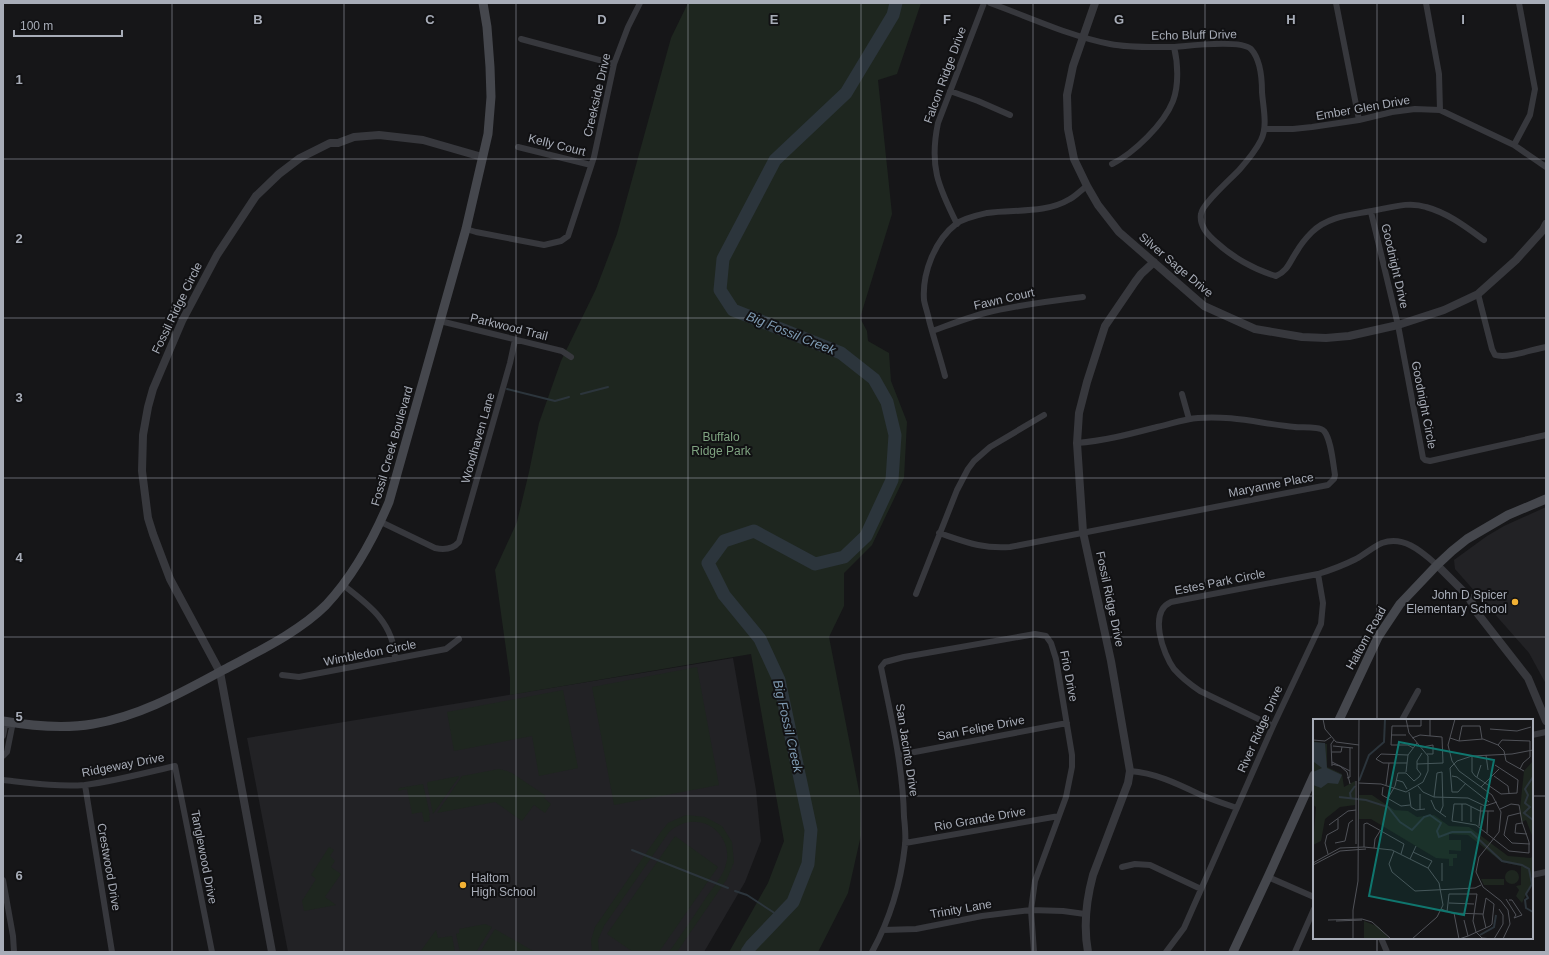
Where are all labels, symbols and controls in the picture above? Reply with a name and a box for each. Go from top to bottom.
scale bar [14,12,122,38]
text: B [253,12,263,27]
text: C [425,12,435,27]
text: D [597,12,607,27]
text: E [770,12,779,27]
text: F [943,12,951,27]
text: G [1114,12,1124,27]
text: H [1286,12,1296,27]
text: I [1461,12,1465,27]
text: 100 m [20,19,53,33]
street label: Falcon Ridge Drive [921,24,969,125]
street label: Echo Bluff Drive [1151,27,1237,43]
street label: Creekside Drive [581,52,613,138]
text: 1 [15,72,23,87]
street label: Ember Glen Drive [1315,93,1411,123]
street label: Kelly Court [527,131,588,159]
street label: Goodnight Drive [1378,222,1412,310]
street label: Silver Sage Drive [1136,230,1216,300]
text: 2 [15,231,23,246]
street label: Fossil Ridge Circle [149,260,205,356]
street label: Fawn Court [972,285,1036,313]
water label: Big Fossil Creek [744,308,839,358]
street label: Parkwood Trail [469,311,549,343]
street label: Goodnight Circle [1409,360,1439,451]
street label: Fossil Creek Boulevard [368,384,416,508]
text: 3 [15,390,23,405]
street label: Woodhaven Lane [458,391,498,485]
park label: Buffalo Ridge Park [691,430,752,458]
street label: Maryanne Place [1227,470,1315,500]
text: 4 [15,550,23,565]
street label: Fossil Ridge Drive [1093,550,1127,648]
street label: Estes Park Circle [1173,566,1267,598]
place label: John D Spicer Elementary School [1406,588,1507,616]
marker: John D Spicer Elementary School [1510,597,1520,607]
street label: Haltom Road [1343,604,1389,672]
street label: Wimbledon Circle [323,637,418,669]
street label: Frio Drive [1057,649,1081,703]
water label: Big Fossil Creek [770,678,806,775]
street label: River Ridge Drive [1234,683,1286,775]
street label: San Jacinto Drive [893,702,921,798]
text: 5 [15,709,23,724]
street label: San Felipe Drive [936,713,1026,743]
inset map [1313,719,1533,939]
street label: Ridgeway Drive [80,750,166,780]
street label: Rio Grande Drive [933,804,1027,834]
street label: Tanglewood Drive [188,809,220,905]
street label: Crestwood Drive [94,822,124,912]
text: 6 [15,868,23,883]
place label: Haltom High School [471,871,536,899]
marker: Haltom High School [458,880,468,890]
street label: Trinity Lane [929,897,993,921]

